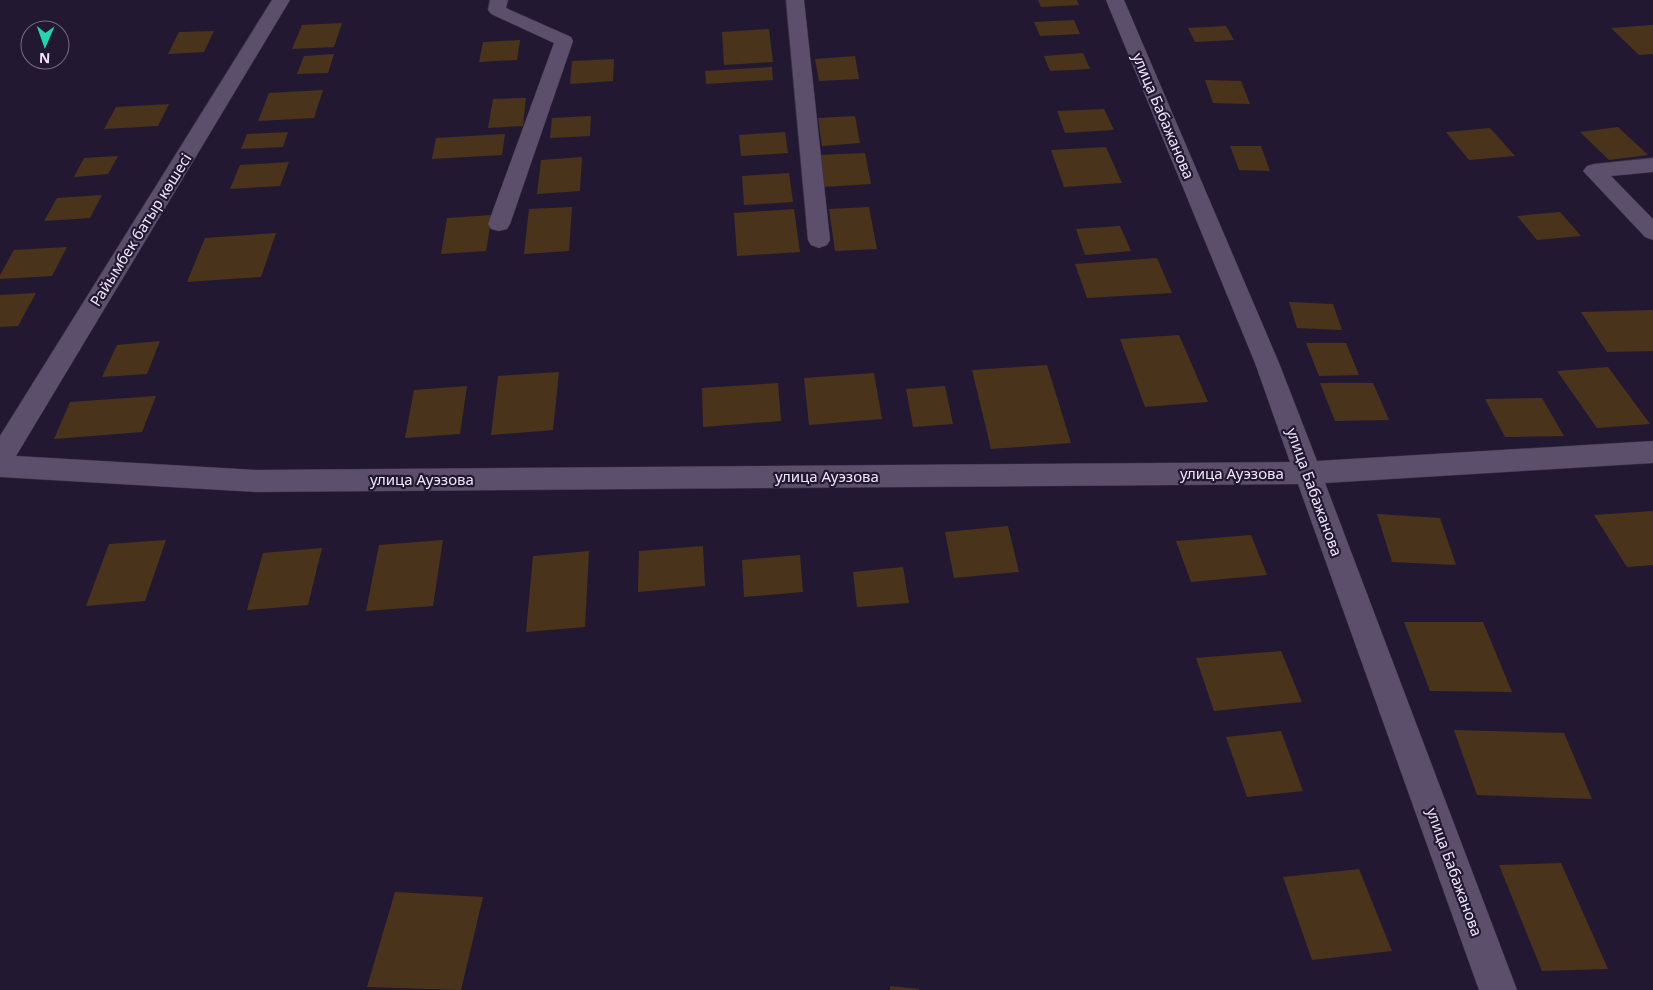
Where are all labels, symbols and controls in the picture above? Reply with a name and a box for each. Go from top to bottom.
north arrow [20,20,70,70]
text: N [39,49,51,68]
street label: улица Бабажанова [1128,49,1200,182]
street label: Райымбек батыр көшесі [85,149,195,310]
street label: улица Бабажанова [1282,425,1347,559]
street label: улица Ауэзова [1180,463,1284,483]
street label: улица Ауэзова [775,466,879,486]
street label: улица Ауэзова [370,469,474,489]
street label: улица Бабажанова [1422,805,1487,939]

